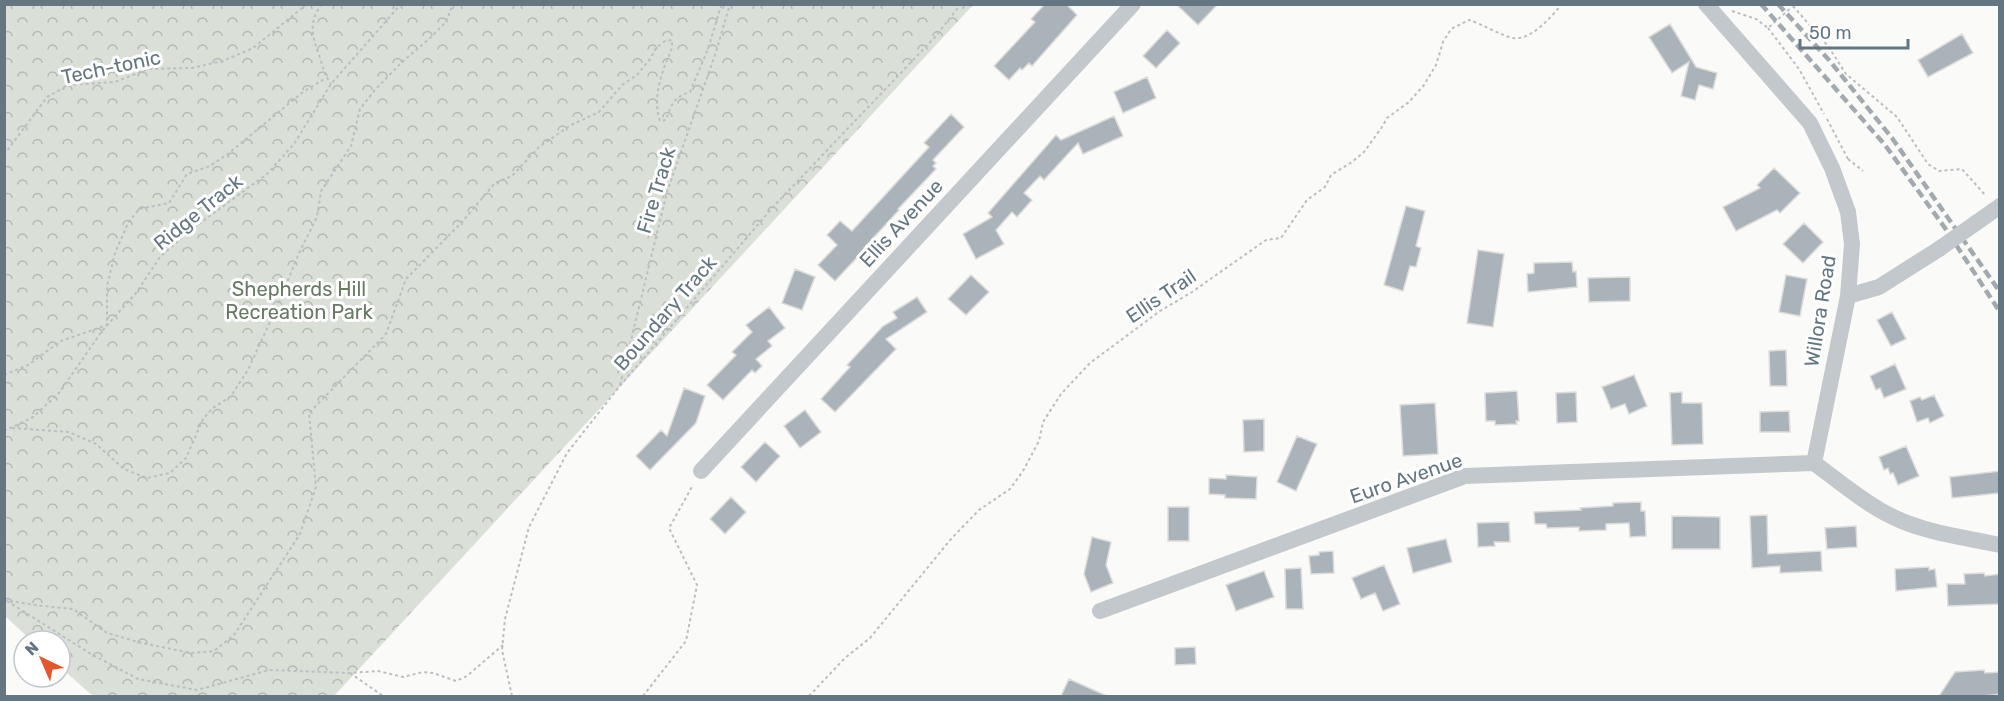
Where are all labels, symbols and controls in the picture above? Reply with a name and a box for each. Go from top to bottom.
scale bar [1800,12,1908,50]
text: 50 m [1809,22,1852,44]
street label: Tech-tonic [59,45,163,89]
street label: Fire Track [631,143,681,236]
street label: Ridge Track [149,169,248,255]
street label: Ellis Avenue [854,174,948,272]
street label: Boundary Track [609,250,722,375]
street label: Willora Road [1799,253,1841,369]
street label: Ellis Trail [1121,264,1201,328]
park label: Shepherds Hill Recreation Park [225,277,373,324]
street label: Euro Avenue [1347,448,1465,508]
north arrow [12,629,72,689]
text: N [21,638,43,659]

